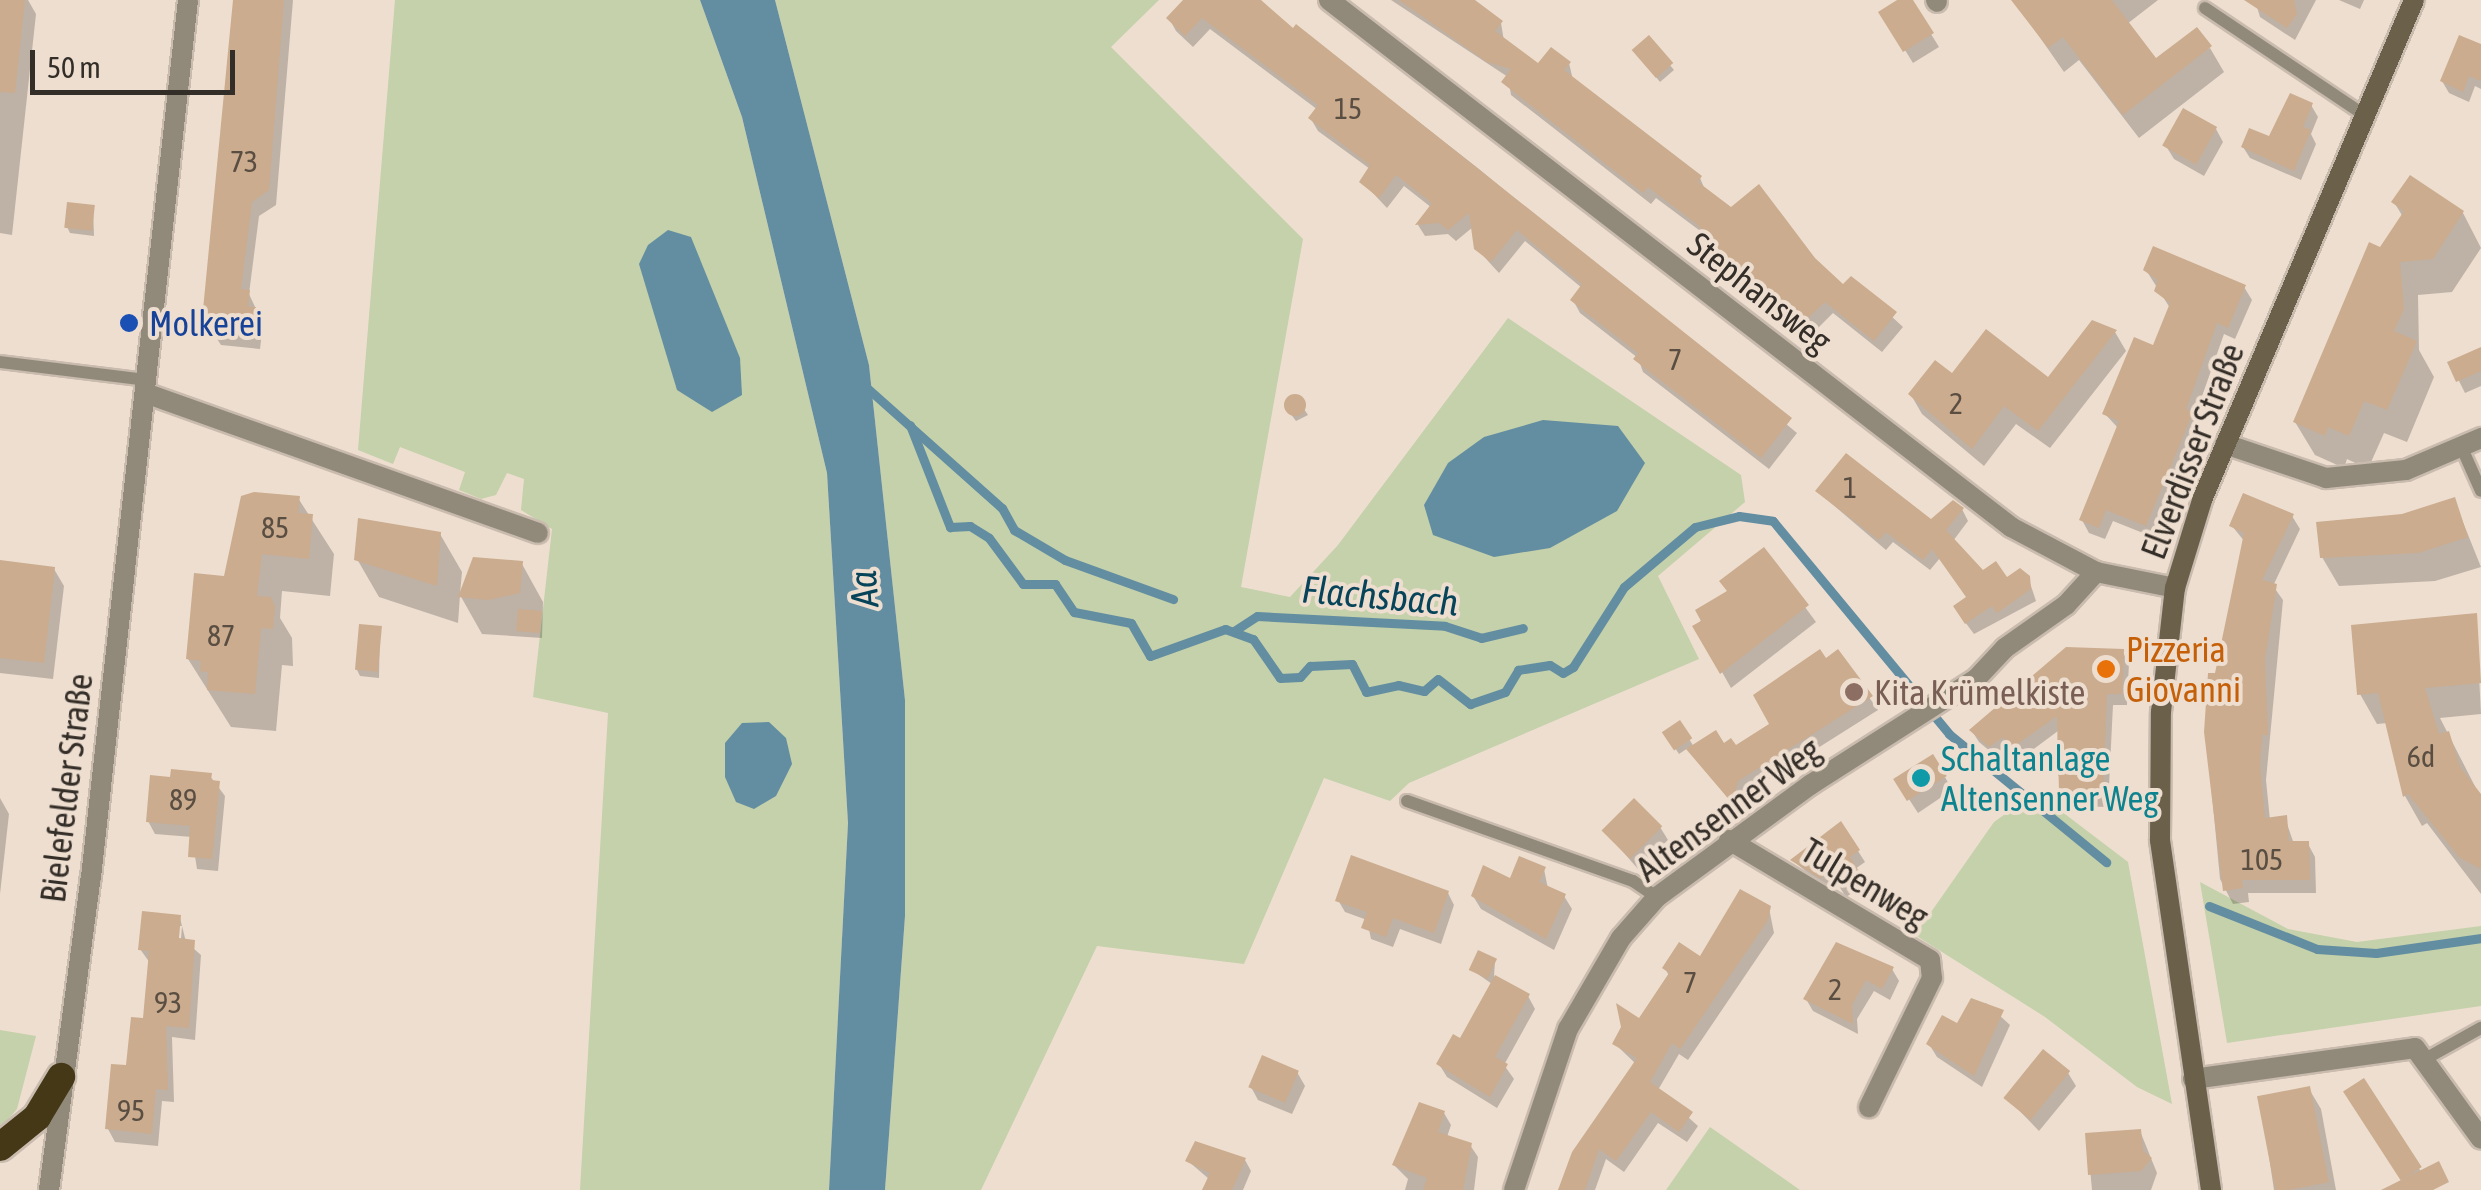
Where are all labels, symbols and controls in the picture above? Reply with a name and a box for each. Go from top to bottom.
scale bar [35,30,240,92]
text: 50 m [47,50,101,84]
house number: 15 [1334,90,1362,126]
house number: 73 [230,143,258,179]
street label: Stephansweg [1680,223,1840,361]
place label: Molkerei [149,302,263,344]
marker: Molkerei [118,312,140,334]
street label: Elverdisser Straße [2132,337,2252,565]
house number: 7 [1668,341,1682,377]
house number: 2 [1949,385,1963,421]
house number: 1 [1843,469,1857,505]
house number: 85 [261,509,289,545]
water label: Flachsbach [1300,566,1460,626]
water label: Aa [840,569,888,609]
house number: 87 [207,617,235,653]
place label: Pizzeria Giovanni [2126,628,2241,710]
marker: Pizzeria Giovanni [2095,658,2117,680]
street label: Bielefelder Straße [31,671,101,905]
place label: Kita Krümelkiste [1874,671,2085,713]
marker: Kita Krümelkiste [1843,681,1865,703]
street label: Altensenner Weg [1628,728,1828,890]
place label: Schaltanlage Altensenner Weg [1941,737,2158,819]
house number: 6d [2407,738,2435,774]
marker: Schaltanlage Altensenner Weg [1910,767,1932,789]
house number: 89 [169,781,197,817]
street label: Tulpenweg [1794,829,1936,937]
house number: 105 [2241,841,2283,877]
house number: 7 [1683,964,1697,1000]
house number: 2 [1828,971,1842,1007]
house number: 93 [154,984,182,1020]
house number: 95 [117,1092,145,1128]

